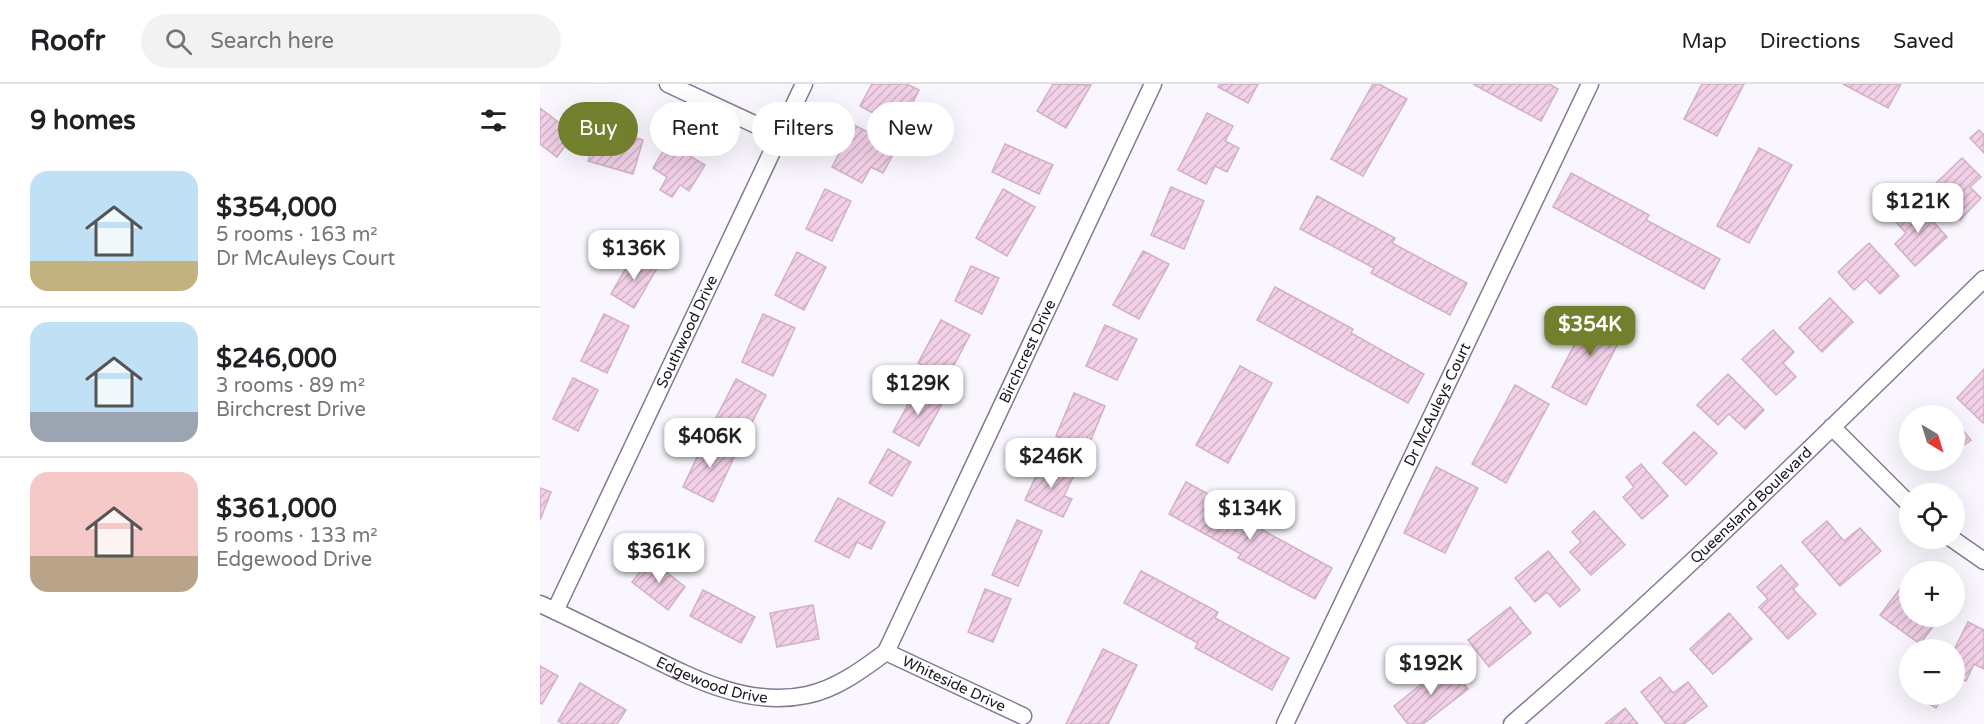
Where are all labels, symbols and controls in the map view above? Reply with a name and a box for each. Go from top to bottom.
search box [141,14,561,68]
text: Roofr [30,24,105,58]
icon: search [162,25,195,58]
text: Search here [210,28,334,54]
text: Map [1681,29,1727,54]
text: Directions [1760,29,1860,54]
text: Saved [1893,29,1954,54]
chip: Buy [558,102,638,156]
chip: Rent [650,102,740,156]
chip: Filters [752,102,855,156]
chip: New [867,102,954,156]
icon: filters [477,104,510,137]
text: 9 homes [30,105,136,136]
pin: $121K [1876,183,1960,234]
text: $121K [1886,190,1950,214]
text: $354,000 [216,192,337,223]
icon: home [78,195,150,267]
text: 5 rooms · 163 m² [216,223,378,247]
pin: $136K [592,230,676,281]
text: $136K [602,237,666,261]
text: Dr McAuleys Court [216,247,395,271]
street label: Southwood Drive [653,272,721,391]
street label: Birchcrest Drive [995,296,1059,406]
pin: $354K [1548,306,1632,357]
text: $354K [1558,313,1622,337]
street label: Dr McAuleys Court [1400,340,1474,469]
text: $246,000 [216,343,337,374]
icon: home [78,346,150,418]
pin: $129K [876,365,960,416]
text: $129K [886,372,950,396]
text: 3 rooms · 89 m² [216,374,365,398]
text: Birchcrest Drive [216,398,366,422]
north arrow [1899,405,1965,471]
map controls [1899,405,1965,705]
pin: $406K [668,418,752,469]
text: $406K [678,425,742,449]
pin: $246K [1009,438,1093,489]
street label: Queensland Boulevard [1686,443,1816,568]
text: $246K [1019,445,1083,469]
button: locate [1899,483,1965,549]
pin: $134K [1208,490,1292,541]
text: $361,000 [216,493,337,524]
icon: home [78,496,150,568]
text: $134K [1218,497,1282,521]
text: 5 rooms · 133 m² [216,524,378,548]
pin: $361K [617,533,701,584]
text: $361K [627,540,691,564]
text: Edgewood Drive [216,548,372,572]
button: + [1899,561,1965,627]
button: − [1899,639,1965,705]
pin: $192K [1389,645,1473,696]
street label: Whiteside Drive [899,652,1009,716]
text: $192K [1399,652,1463,676]
street label: Edgewood Drive [653,653,769,707]

